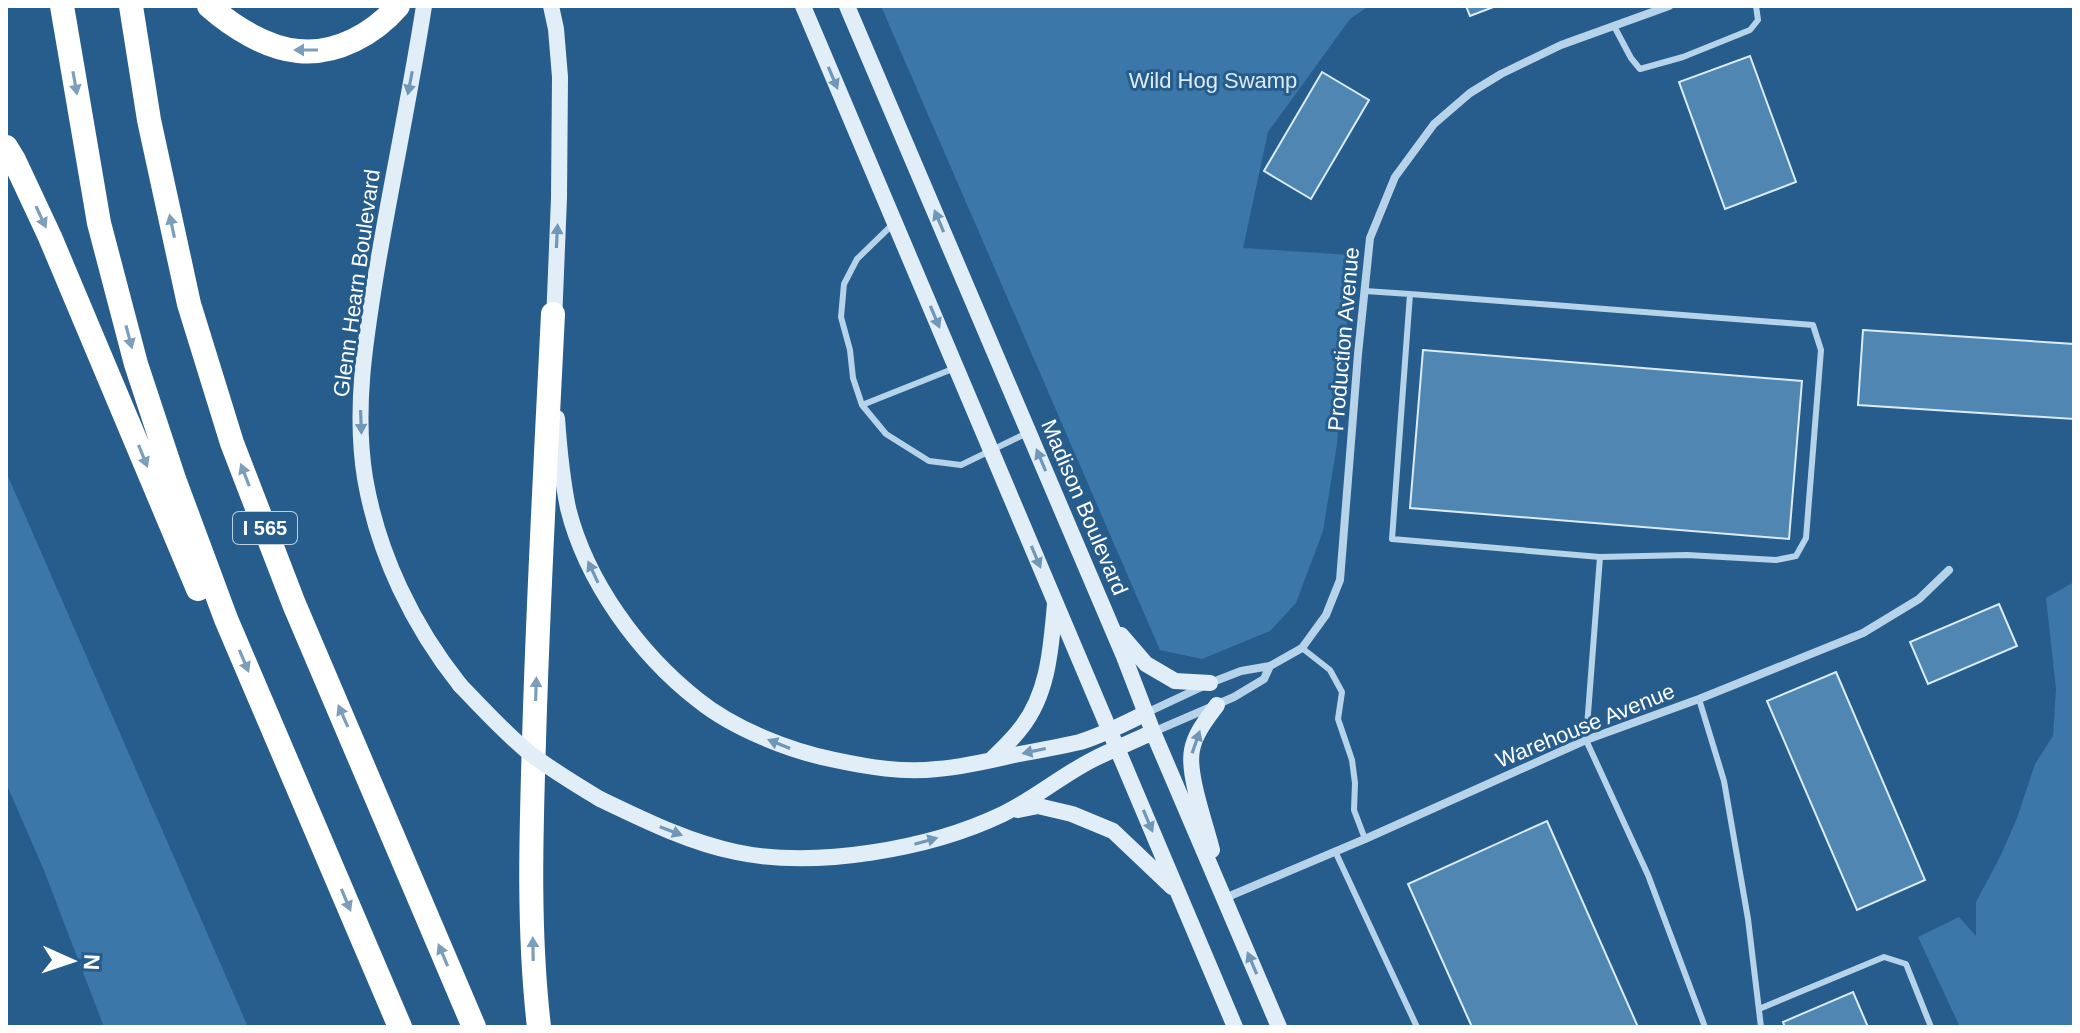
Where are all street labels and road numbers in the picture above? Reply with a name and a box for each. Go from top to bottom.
street label: Glenn Hearn Boulevard [328,167,385,399]
street label: Production Avenue [1323,246,1364,432]
street label: Madison Boulevard [1036,416,1133,599]
road number: I 565 [233,512,297,544]
street label: Warehouse Avenue [1492,678,1678,773]

